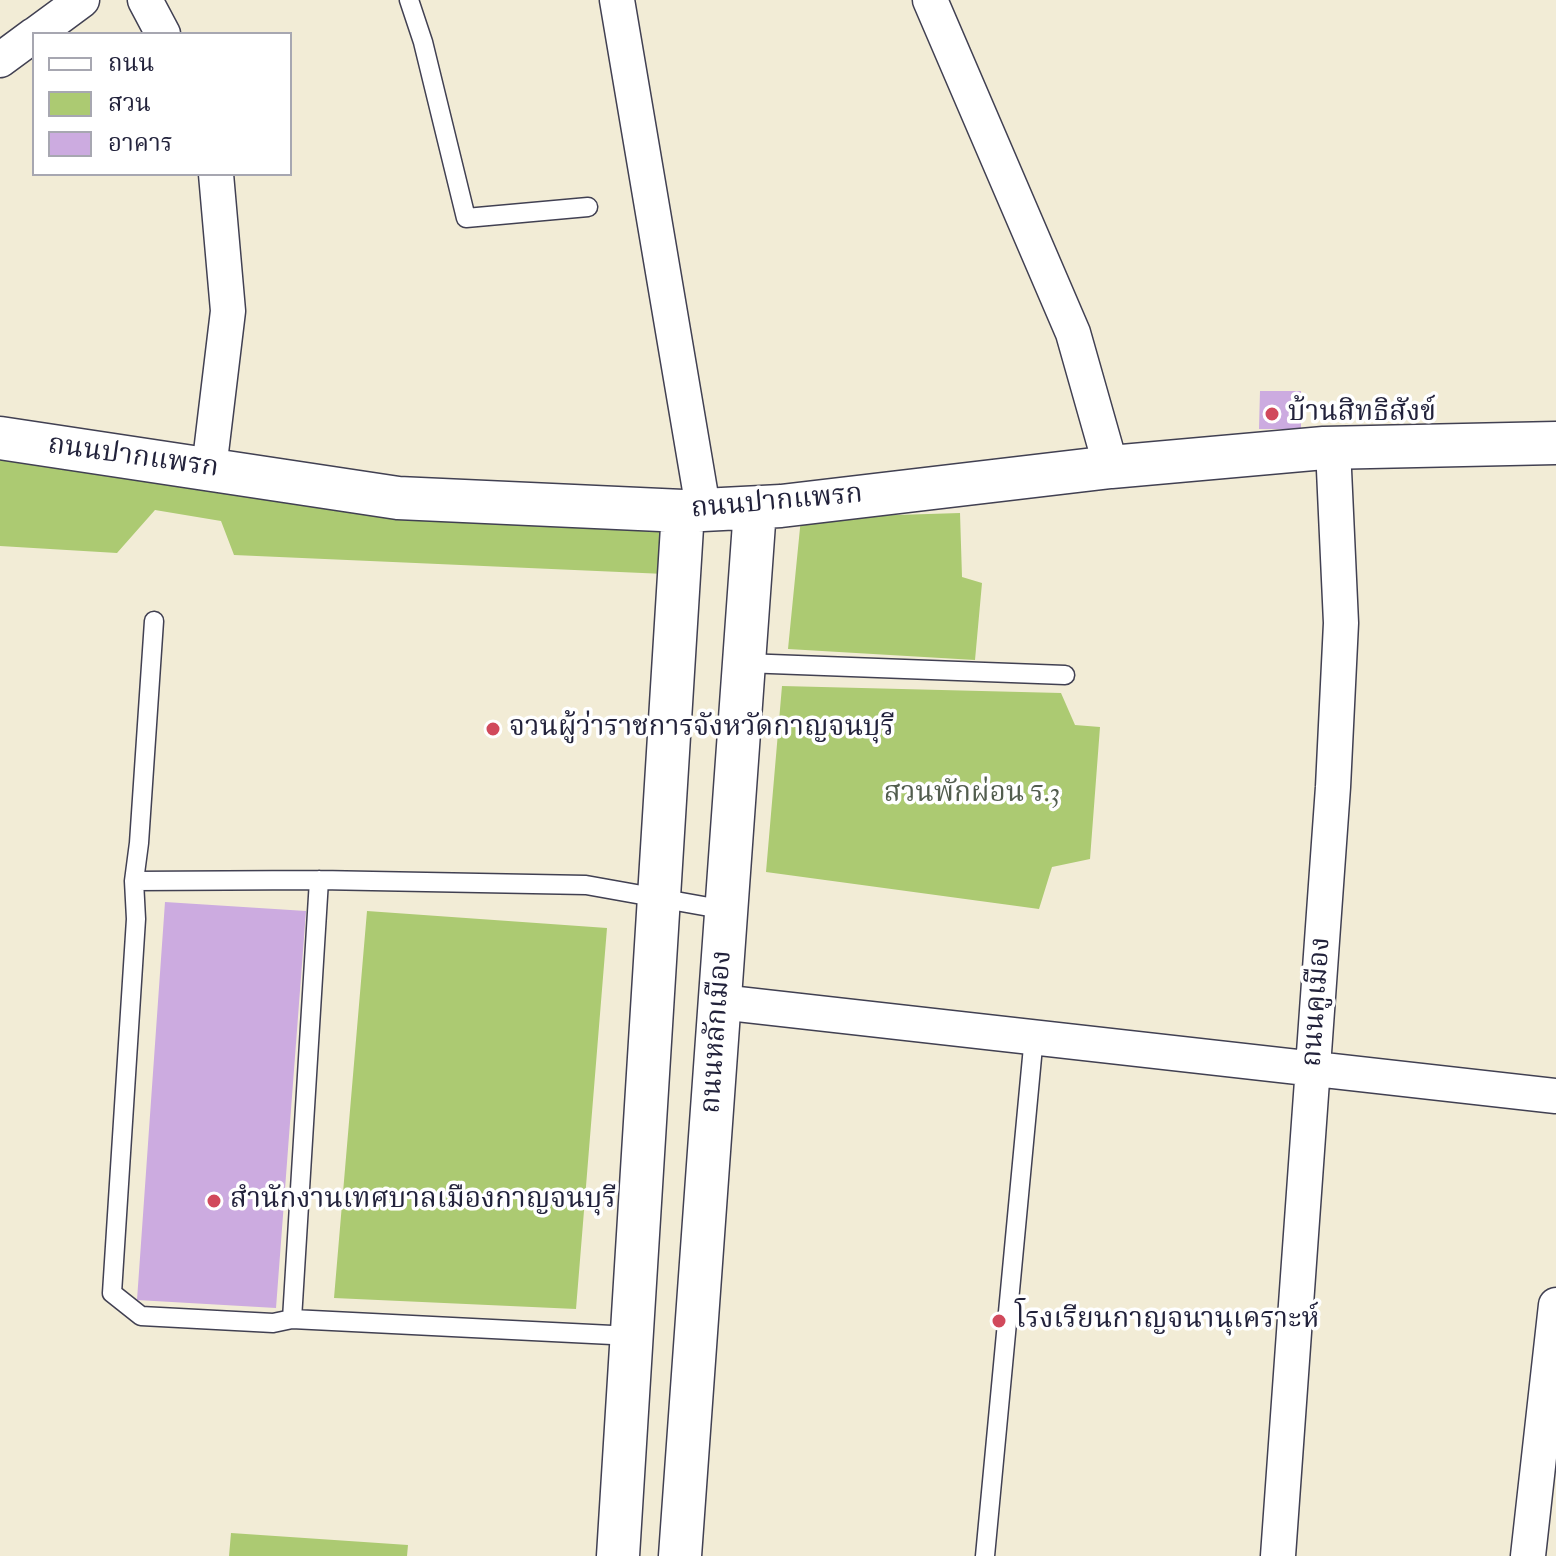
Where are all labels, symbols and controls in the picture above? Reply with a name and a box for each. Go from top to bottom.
legend [32,32,292,176]
text: ถนน [108,48,154,79]
text: สวน [108,88,151,119]
text: อาคาร [108,128,173,159]
place label: บ้านสิทธิสังข์ [1288,397,1436,431]
marker: บ้านสิทธิสังข์ [1263,405,1281,423]
street label: ถนนปากแพรก [45,429,221,487]
street label: ถนนปากแพรก [690,479,864,527]
place label: จวนผู้ว่าราชการจังหวัดกาญจนบุรี [509,712,895,746]
marker: จวนผู้ว่าราชการจังหวัดกาญจนบุรี [484,720,502,738]
park label: สวนพักผ่อน ร.3 [884,778,1060,812]
street label: ถนนคูเมือง [1297,936,1339,1068]
street label: ถนนหลักเมือง [696,949,740,1115]
place label: สำนักงานเทศบาลเมืองกาญจนบุรี [230,1184,616,1218]
marker: สำนักงานเทศบาลเมืองกาญจนบุรี [205,1192,223,1210]
place label: โรงเรียนกาญจนานุเคราะห์ [1015,1304,1319,1338]
marker: โรงเรียนกาญจนานุเคราะห์ [990,1312,1008,1330]

